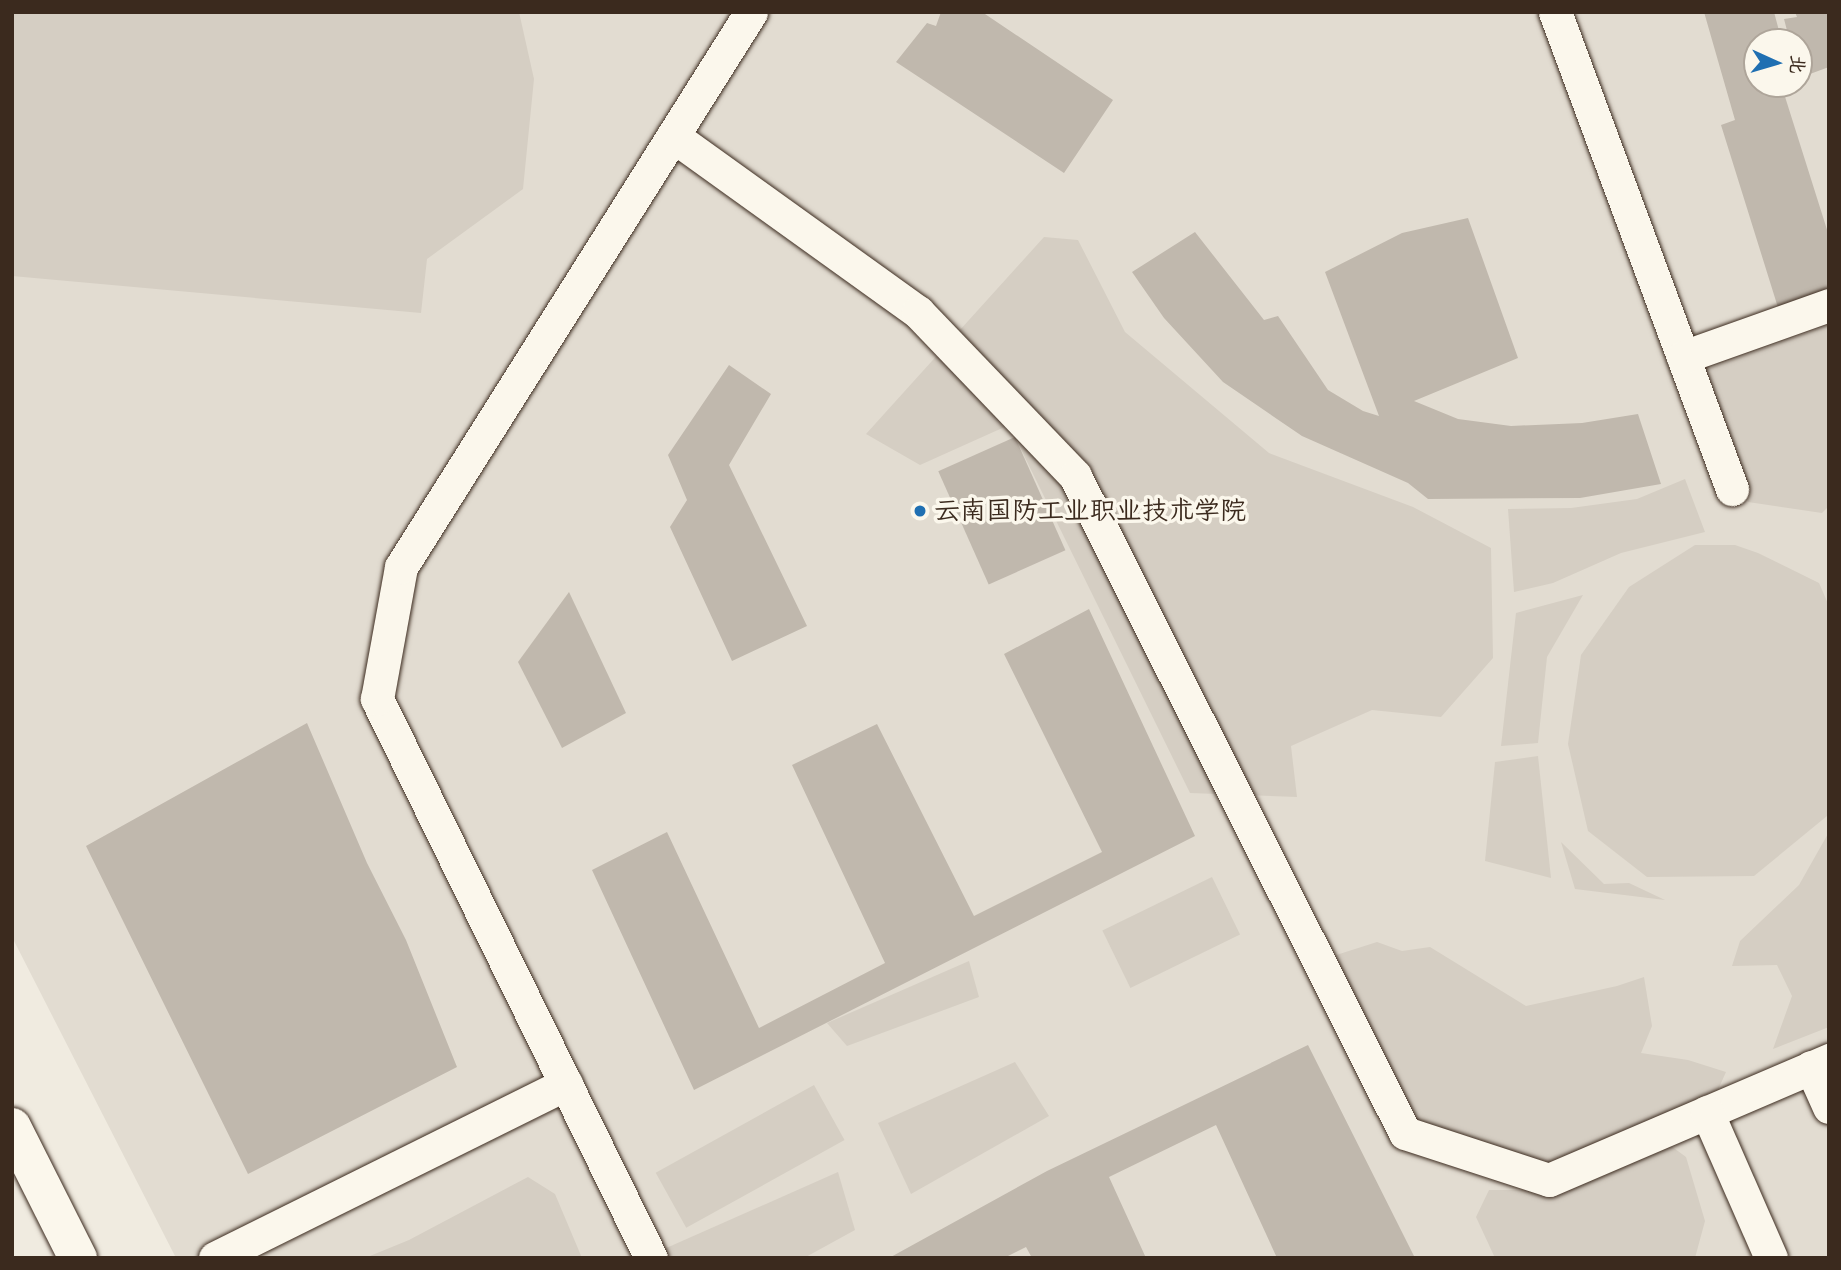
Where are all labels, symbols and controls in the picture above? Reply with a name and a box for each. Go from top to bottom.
north arrow [1743,28,1813,98]
text: 北 [1785,54,1810,75]
place label: 云南国防工业职业技术学院 [934,495,1246,527]
marker: 云南国防工业职业技术学院 [912,503,928,519]

